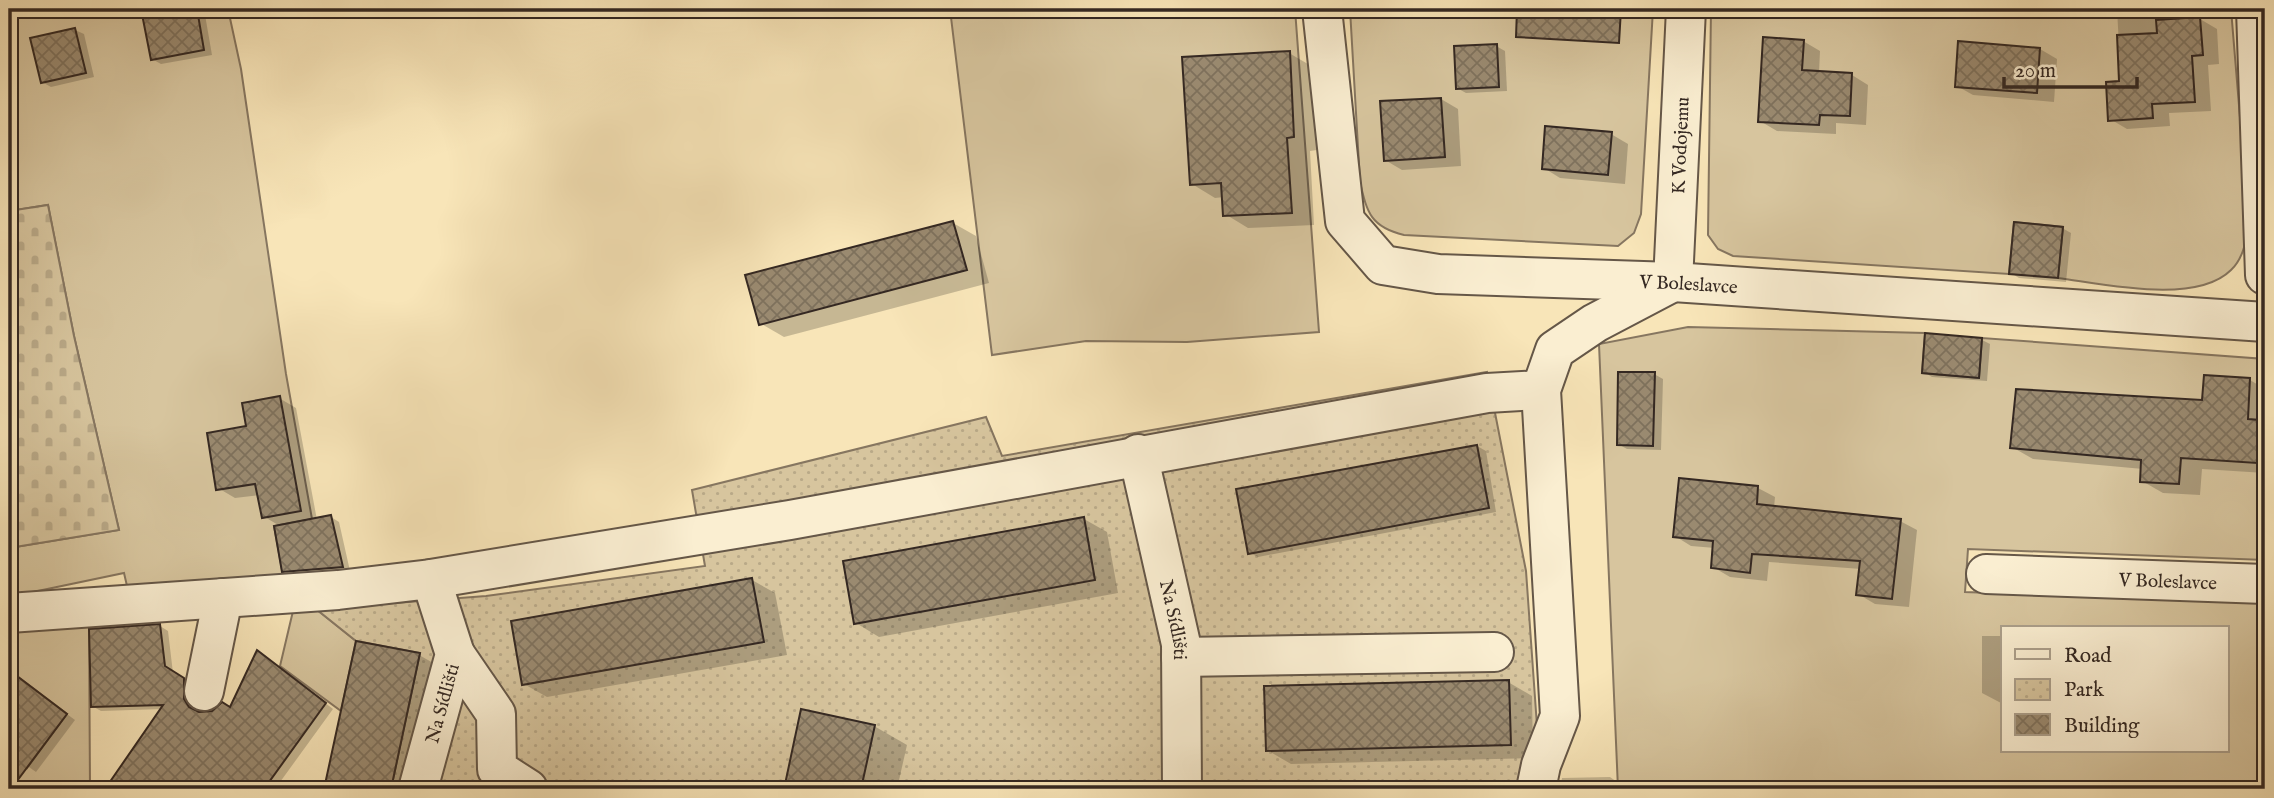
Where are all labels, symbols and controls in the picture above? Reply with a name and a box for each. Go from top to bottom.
scale bar [2004,46,2138,90]
text: 20 m [2015,58,2056,85]
street label: K Vodojemu [1667,96,1696,195]
street label: V Boleslavce [1638,271,1739,300]
street label: V Boleslavce [2117,569,2218,596]
street label: Na Sídlišti [1153,578,1191,660]
legend [2001,626,2228,752]
text: Road [2064,643,2112,670]
street label: Na Sídlišti [421,661,466,746]
text: Park [2064,677,2105,704]
text: Building [2064,713,2140,740]

